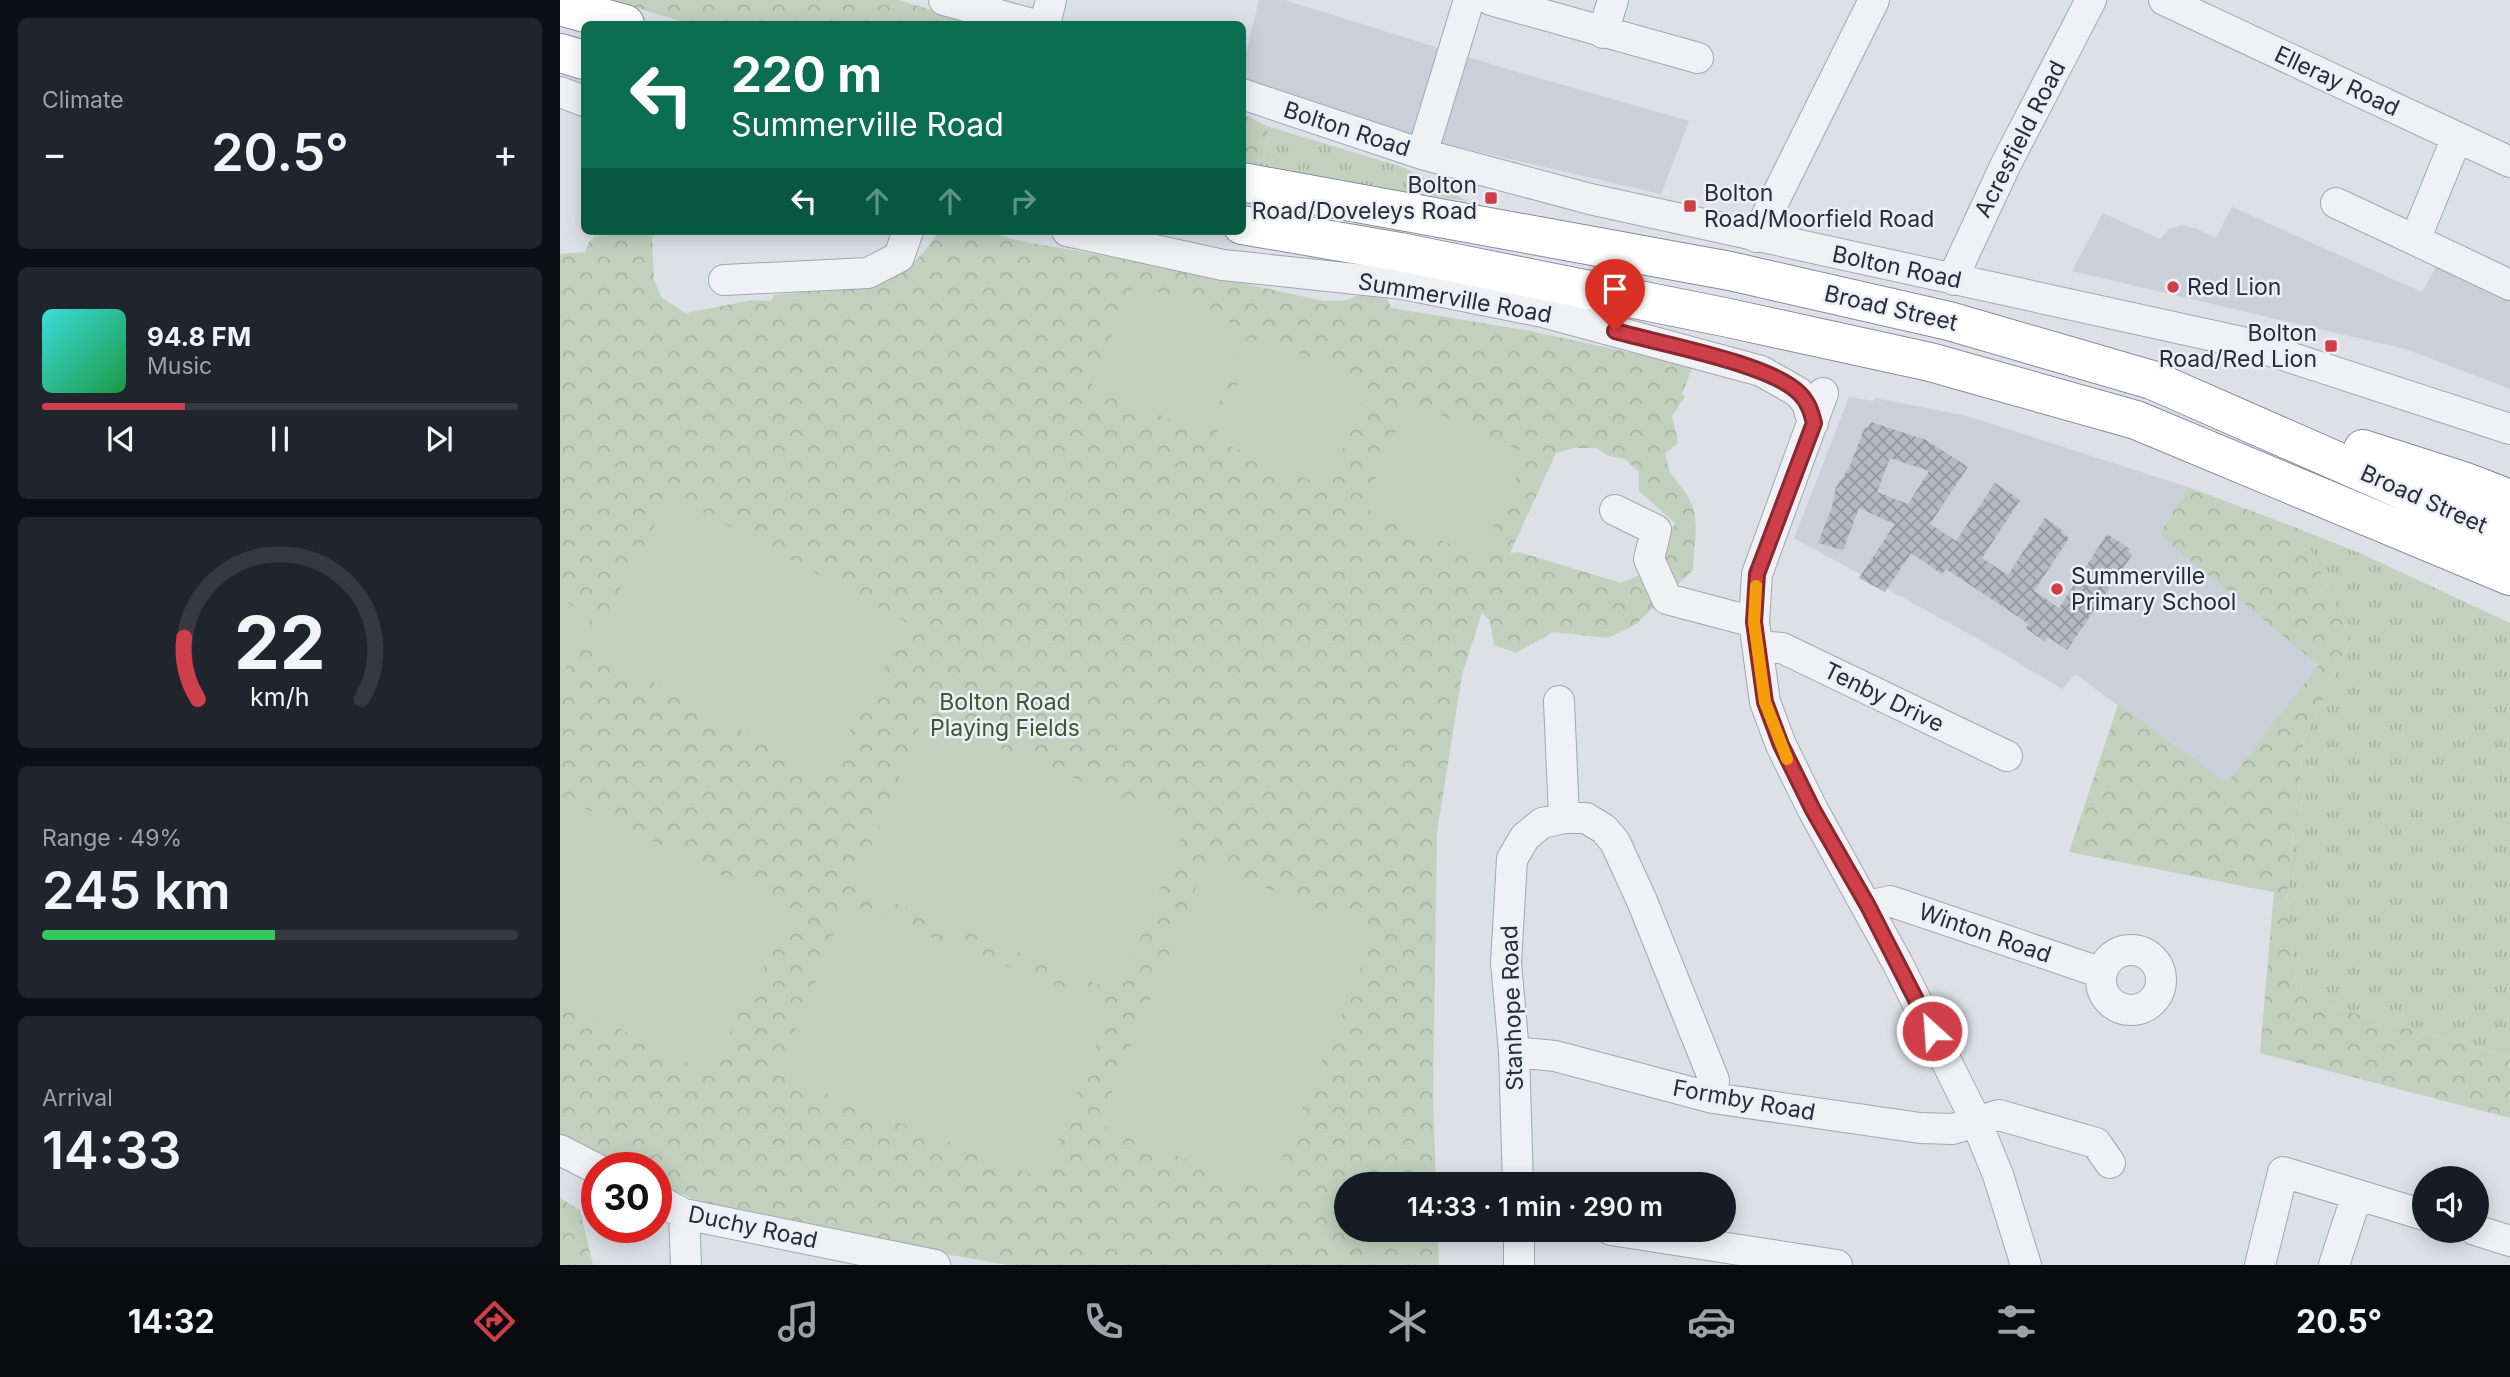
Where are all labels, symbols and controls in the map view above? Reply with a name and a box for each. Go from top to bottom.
street label: Elleray Road [2270,40,2404,122]
text: 220 m [731,45,882,104]
icon: left [616,49,707,140]
street label: Acresfield Road [1968,56,2072,222]
text: Climate [42,86,124,114]
street label: Bolton Road [1280,95,1414,163]
text: Summerville Road [731,105,1004,144]
text: 20.5° [211,121,349,184]
text: − [42,130,67,176]
text: + [493,130,518,176]
place label: Bolton Road/Doveleys Road [1252,171,1477,225]
place label: Bolton Road/Moorfield Road [1704,179,1934,233]
icon: left [785,182,823,220]
icon: ahead [858,182,896,220]
icon: ahead [931,182,969,220]
icon: right [1004,182,1042,220]
marker: Bolton Road/Doveleys Road [1483,190,1499,206]
marker: Bolton Road/Moorfield Road [1682,198,1698,214]
street label: Bolton Road [1830,240,1964,294]
pin [1585,259,1645,331]
street label: Summerville Road [1356,267,1554,329]
icon: arrive [1596,270,1634,308]
place label: Red Lion [2187,273,2281,301]
street label: Broad Street [1822,279,1961,337]
marker: Red Lion [2165,279,2181,295]
place label: Bolton Road/Red Lion [2159,319,2317,373]
text: 94.8 FM [147,321,251,352]
marker: Bolton Road/Red Lion [2323,338,2339,354]
text: Music [147,352,212,380]
icon: previous [102,420,140,458]
icon: pause [261,420,299,458]
icon: next [420,420,458,458]
street label: Broad Street [2356,459,2492,540]
place label: Summerville Primary School [2071,562,2236,616]
marker: Summerville Primary School [2049,581,2065,597]
text: 22 [234,598,326,687]
street label: Tenby Drive [1819,656,1949,738]
text: km/h [250,681,310,711]
park label: Bolton Road Playing Fields [930,688,1080,742]
text: Range · 49% [42,824,182,852]
text: 245 km [42,859,230,922]
street label: Winton Road [1915,897,2055,969]
street label: Stanhope Road [1495,925,1529,1091]
position arrow [1895,994,1969,1068]
street label: Formby Road [1671,1074,1817,1126]
text: Arrival [42,1084,113,1112]
text: 14:33 [42,1119,181,1182]
speed limit sign: 30 [581,1152,672,1243]
map controls [2412,1166,2489,1243]
button: sound [2412,1166,2489,1243]
text: 14:33 · 1 min · 290 m [1407,1191,1663,1222]
street label: Duchy Road [686,1200,820,1254]
icon: directions [470,1297,519,1346]
icon: music [774,1297,823,1346]
icon: phone [1079,1297,1128,1346]
icon: climate [1383,1297,1432,1346]
icon: car [1687,1297,1736,1346]
icon: filters [1992,1297,2041,1346]
text: 14:32 [128,1302,215,1341]
text: 20.5° [2296,1302,2382,1341]

